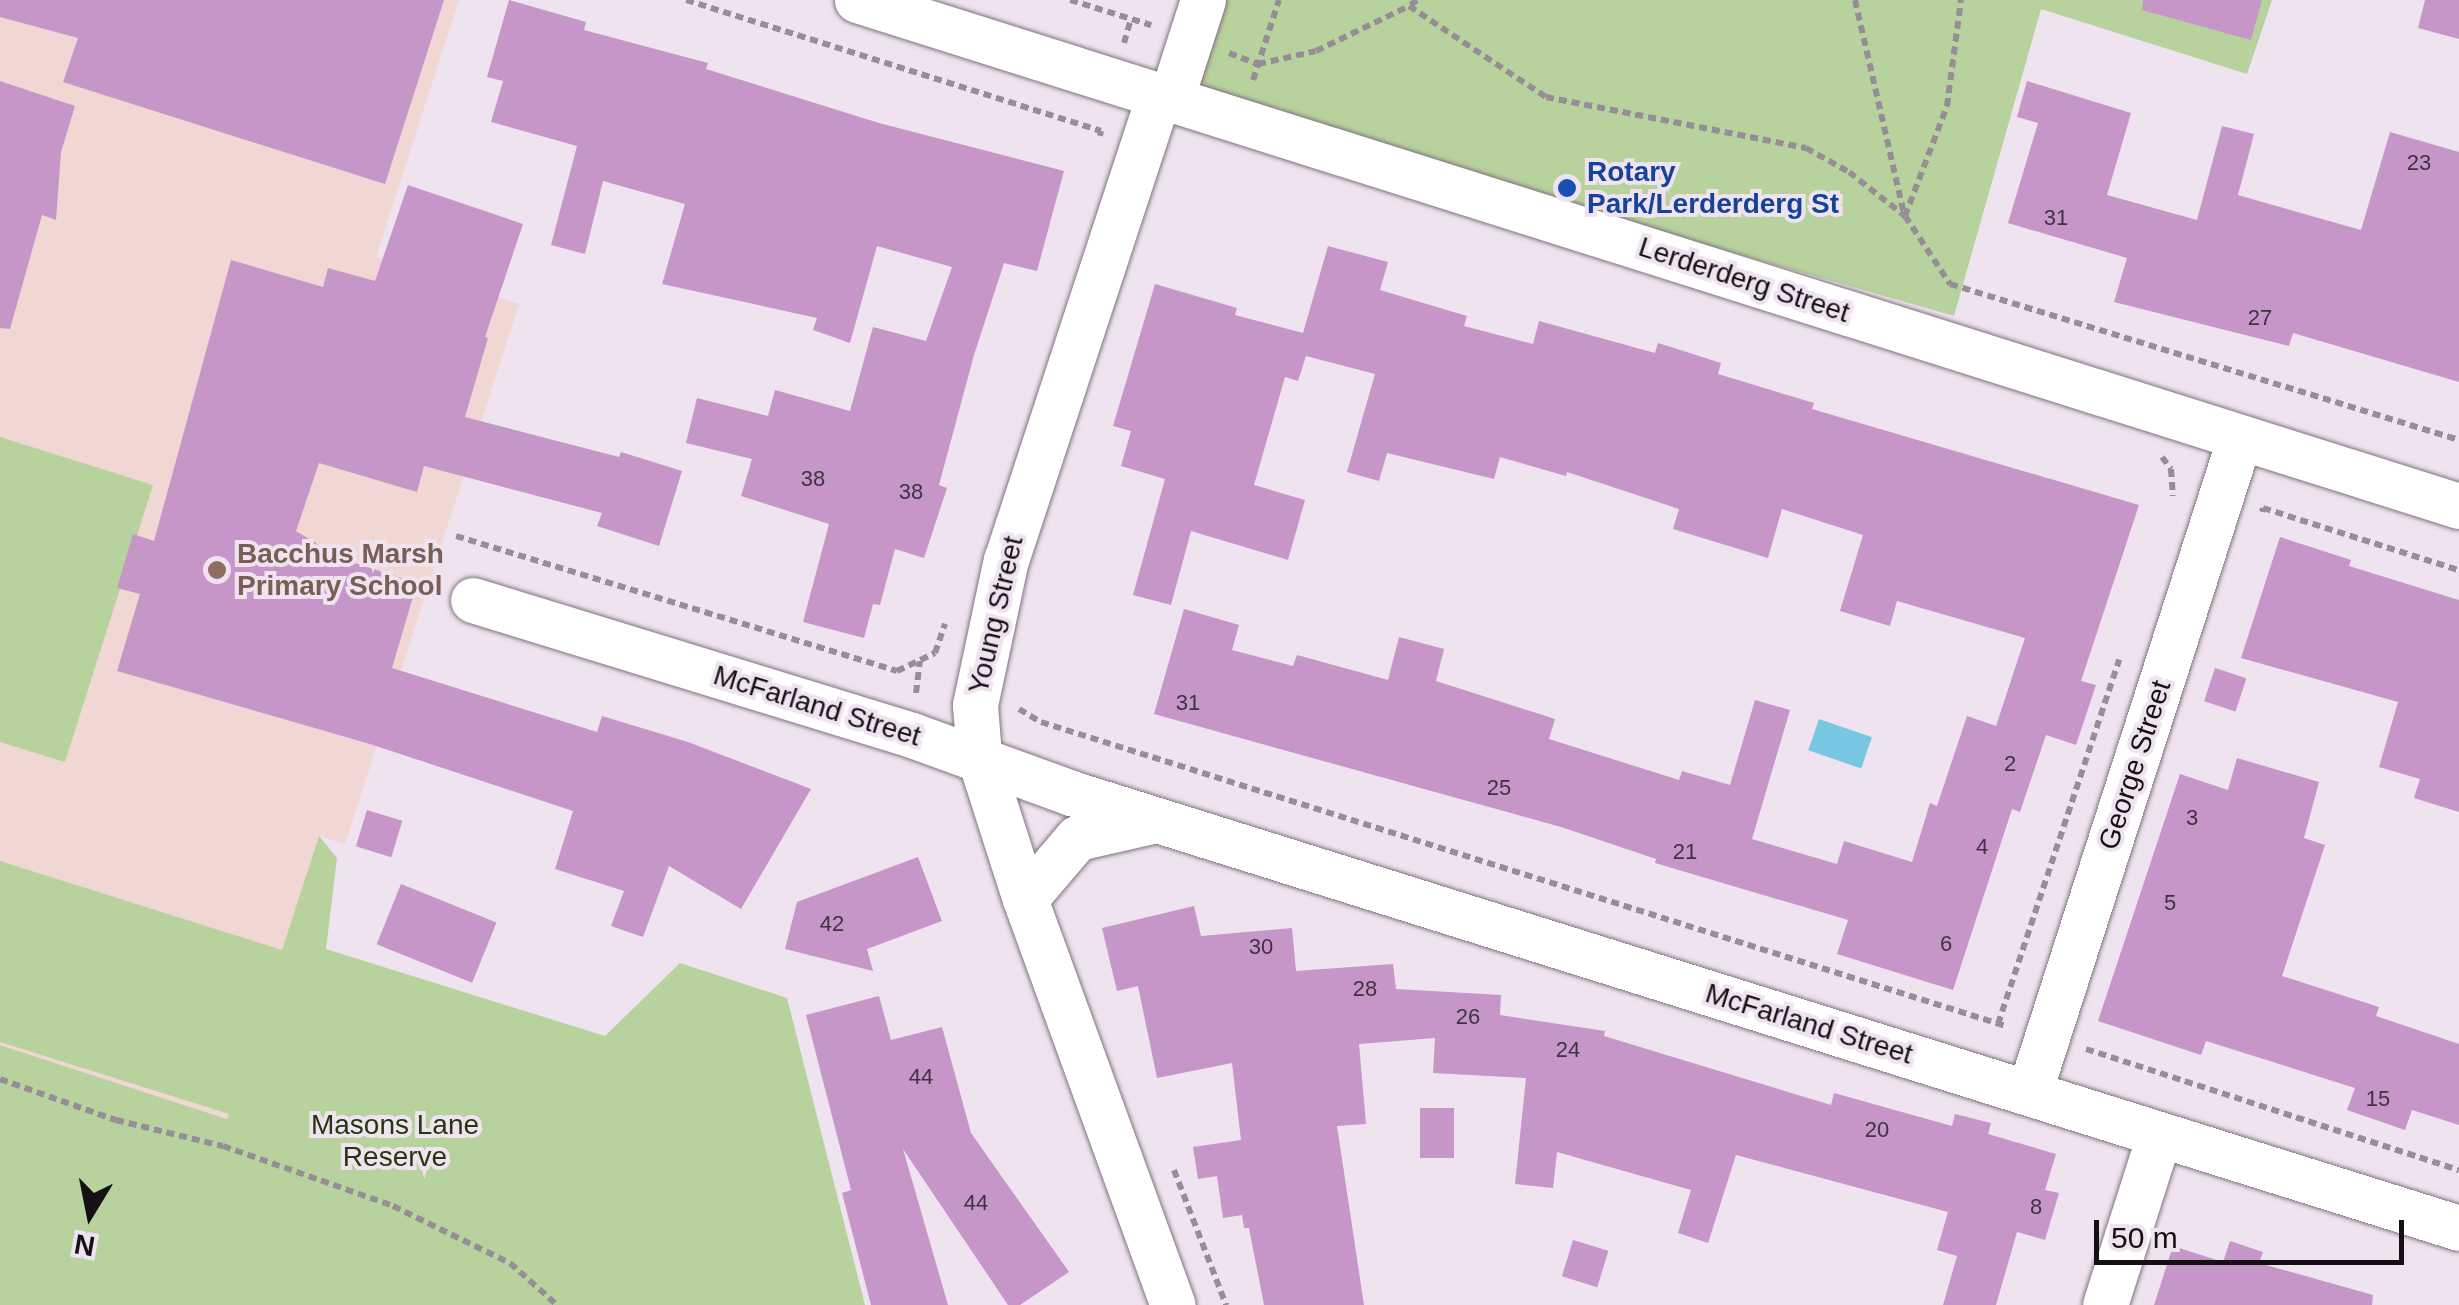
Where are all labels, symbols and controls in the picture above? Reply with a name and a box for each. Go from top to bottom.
house number: 23 [2407,150,2431,176]
place label: Rotary Park/Lerderderg St [1587,155,1839,221]
marker: Rotary Park/Lerderderg St [1556,177,1578,199]
house number: 31 [2044,205,2068,231]
street label: Lerderderg Street [1634,230,1854,330]
house number: 27 [2248,305,2272,331]
house number: 38 [801,466,825,492]
house number: 38 [899,479,923,505]
street label: Young Street [962,533,1030,697]
place label: Bacchus Marsh Primary School [237,537,444,603]
marker: Bacchus Marsh Primary School [206,559,228,581]
street label: McFarland Street [709,659,925,753]
street label: George Street [2092,676,2178,854]
house number: 31 [1176,690,1200,716]
house number: 2 [2004,751,2016,777]
house number: 25 [1487,775,1511,801]
house number: 3 [2186,805,2198,831]
house number: 4 [1976,834,1988,860]
house number: 21 [1673,839,1697,865]
house number: 5 [2164,890,2176,916]
house number: 42 [820,911,844,937]
house number: 6 [1940,931,1952,957]
house number: 30 [1249,934,1273,960]
house number: 28 [1353,976,1377,1002]
street label: McFarland Street [1701,977,1917,1071]
house number: 26 [1456,1004,1480,1030]
house number: 24 [1556,1037,1580,1063]
house number: 44 [909,1064,933,1090]
house number: 15 [2366,1086,2390,1112]
park label: Masons Lane Reserve [311,1108,479,1174]
house number: 20 [1865,1117,1889,1143]
north arrow [40,1165,140,1265]
house number: 44 [964,1190,988,1216]
house number: 8 [2030,1194,2042,1220]
scale bar [2099,1200,2409,1262]
text: 50 m [2111,1221,2178,1254]
text: N [72,1228,97,1262]

